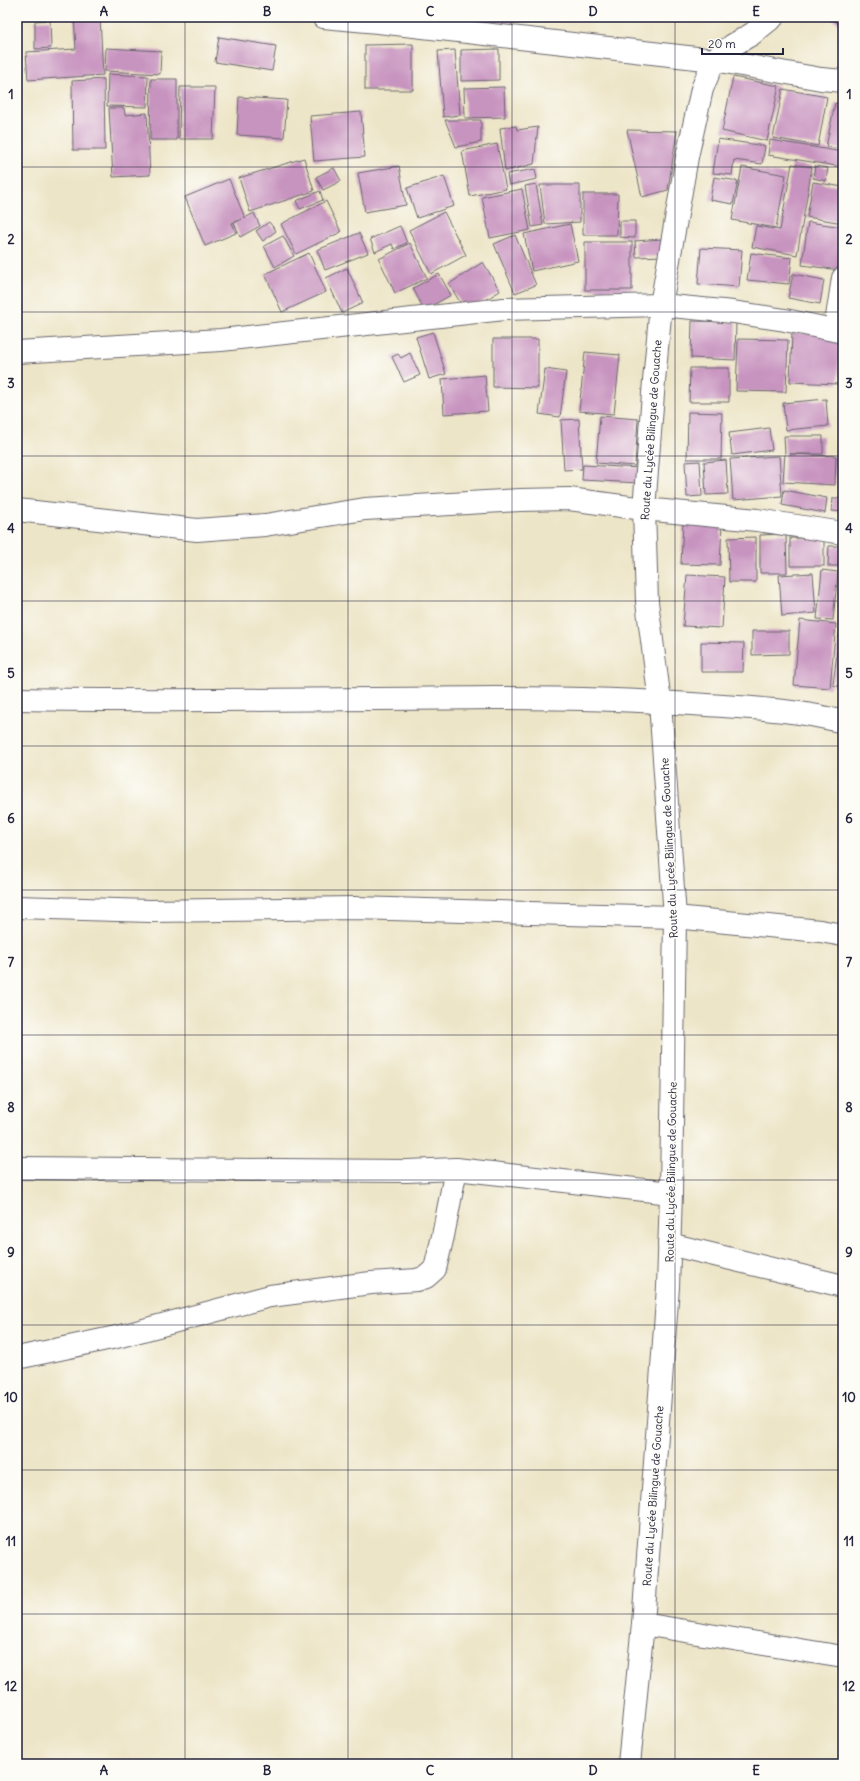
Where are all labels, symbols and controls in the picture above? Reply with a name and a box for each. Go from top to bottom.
text: A [100,3,109,20]
text: B [263,3,272,20]
text: C [426,3,435,20]
text: D [588,3,598,20]
text: E [752,3,760,20]
scale bar [702,30,783,56]
text: 20 m [708,36,736,51]
text: 1 [8,86,14,103]
text: 1 [846,86,852,103]
text: 2 [7,231,15,248]
text: 2 [845,231,853,248]
street label: Route du Lycée Bilingue de Gouache [638,339,664,521]
text: 3 [7,375,15,392]
text: 3 [845,375,853,392]
text: 4 [7,520,15,537]
text: 4 [845,520,853,537]
text: 5 [7,665,15,682]
text: 5 [845,665,853,682]
street label: Route du Lycée Bilingue de Gouache [657,757,681,939]
text: 6 [7,810,15,827]
text: 6 [845,810,853,827]
text: 7 [8,954,15,971]
text: 7 [846,954,853,971]
street label: Route du Lycée Bilingue de Gouache [662,1081,680,1262]
text: 8 [7,1099,15,1116]
text: 8 [845,1099,853,1116]
text: 9 [7,1244,15,1261]
text: 9 [845,1244,853,1261]
text: 10 [4,1389,18,1406]
text: 10 [842,1389,856,1406]
street label: Route du Lycée Bilingue de Gouache [640,1405,666,1587]
text: 11 [6,1533,16,1550]
text: 11 [844,1533,854,1550]
text: 12 [5,1678,17,1695]
text: 12 [843,1678,855,1695]
text: A [100,1762,109,1779]
text: B [263,1762,272,1779]
text: C [426,1762,435,1779]
text: D [588,1762,598,1779]
text: E [752,1762,760,1779]

